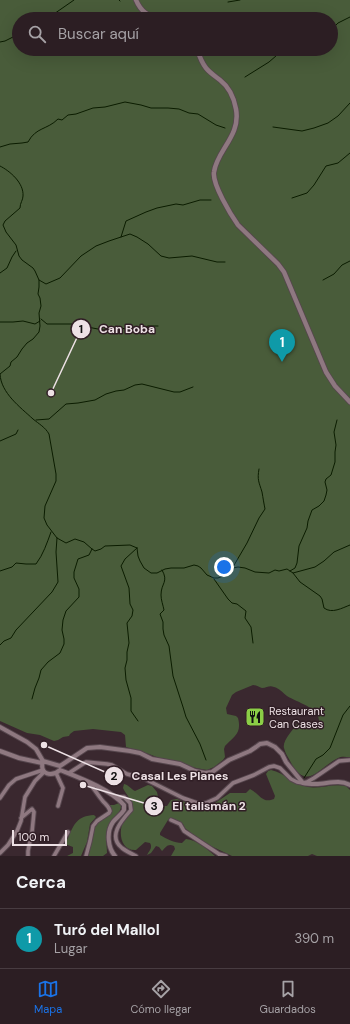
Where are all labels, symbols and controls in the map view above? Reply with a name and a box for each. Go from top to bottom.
search box [12,12,338,56]
icon: search [26,23,48,45]
text: Buscar aquí [58,24,139,44]
callout: Can Boba [71,317,163,341]
text: 1 [79,321,83,337]
text: Can Boba [99,321,155,337]
pin: 1 [269,329,295,362]
your location [214,557,234,577]
place label: Restaurant Can Cases [269,704,324,731]
restaurant icon: Restaurant Can Cases [244,706,266,728]
callout: Casal Les Planes [104,764,236,788]
text: 2 [111,768,118,784]
text: Casal Les Planes [132,768,228,784]
callout: El talismán 2 [144,794,254,818]
text: 3 [150,798,158,814]
text: El talismán 2 [172,798,246,814]
scale bar [12,828,67,847]
text: 100 m [18,830,49,844]
text: Cerca [16,871,66,893]
text: Turó del Mallol [54,920,160,940]
text: 1 [27,930,31,947]
text: 390 m [295,930,334,947]
text: Lugar [54,940,87,957]
tab: Mapa [34,978,62,1016]
tab: Cómo llegar [130,978,191,1016]
tab: Guardados [260,978,316,1016]

